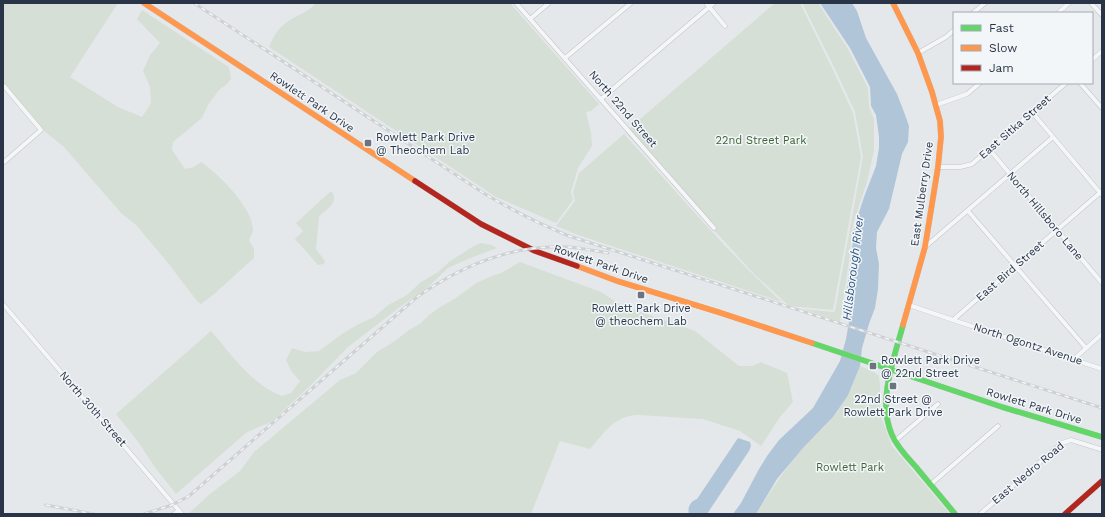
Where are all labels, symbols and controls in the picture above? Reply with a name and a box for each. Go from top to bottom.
legend [953,12,1093,84]
text: Fast [989,21,1014,35]
text: Slow [989,41,1017,55]
text: Jam [989,61,1014,75]
street label: North 22nd Street [586,68,660,150]
street label: Rowlett Park Drive [267,69,357,135]
street label: East Sitka Street [976,92,1054,162]
place label: Rowlett Park Drive @ Theochem Lab [376,131,475,157]
park label: 22nd Street Park [716,134,806,147]
marker: Rowlett Park Drive @ Theochem Lab [363,138,373,148]
street label: East Mulberry Drive [908,141,936,247]
street label: North Hillsboro Lane [1004,169,1086,263]
water label: Hillsborough River [840,214,867,321]
street label: East Bird Street [973,238,1047,304]
street label: Rowlett Park Drive [552,242,650,286]
marker: Rowlett Park Drive @ theochem Lab [636,290,646,300]
place label: Rowlett Park Drive @ theochem Lab [591,302,691,328]
street label: North Ogontz Avenue [972,320,1084,368]
place label: Rowlett Park Drive @ 22nd Street [881,354,980,380]
marker: Rowlett Park Drive @ 22nd Street [868,361,878,371]
street label: North 30th Street [57,369,129,450]
marker: 22nd Street @ Rowlett Park Drive [888,381,898,391]
street label: Rowlett Park Drive [985,385,1083,427]
place label: 22nd Street @ Rowlett Park Drive [843,393,943,419]
street label: East Nedro Road [989,439,1067,507]
park label: Rowlett Park [816,461,884,474]

